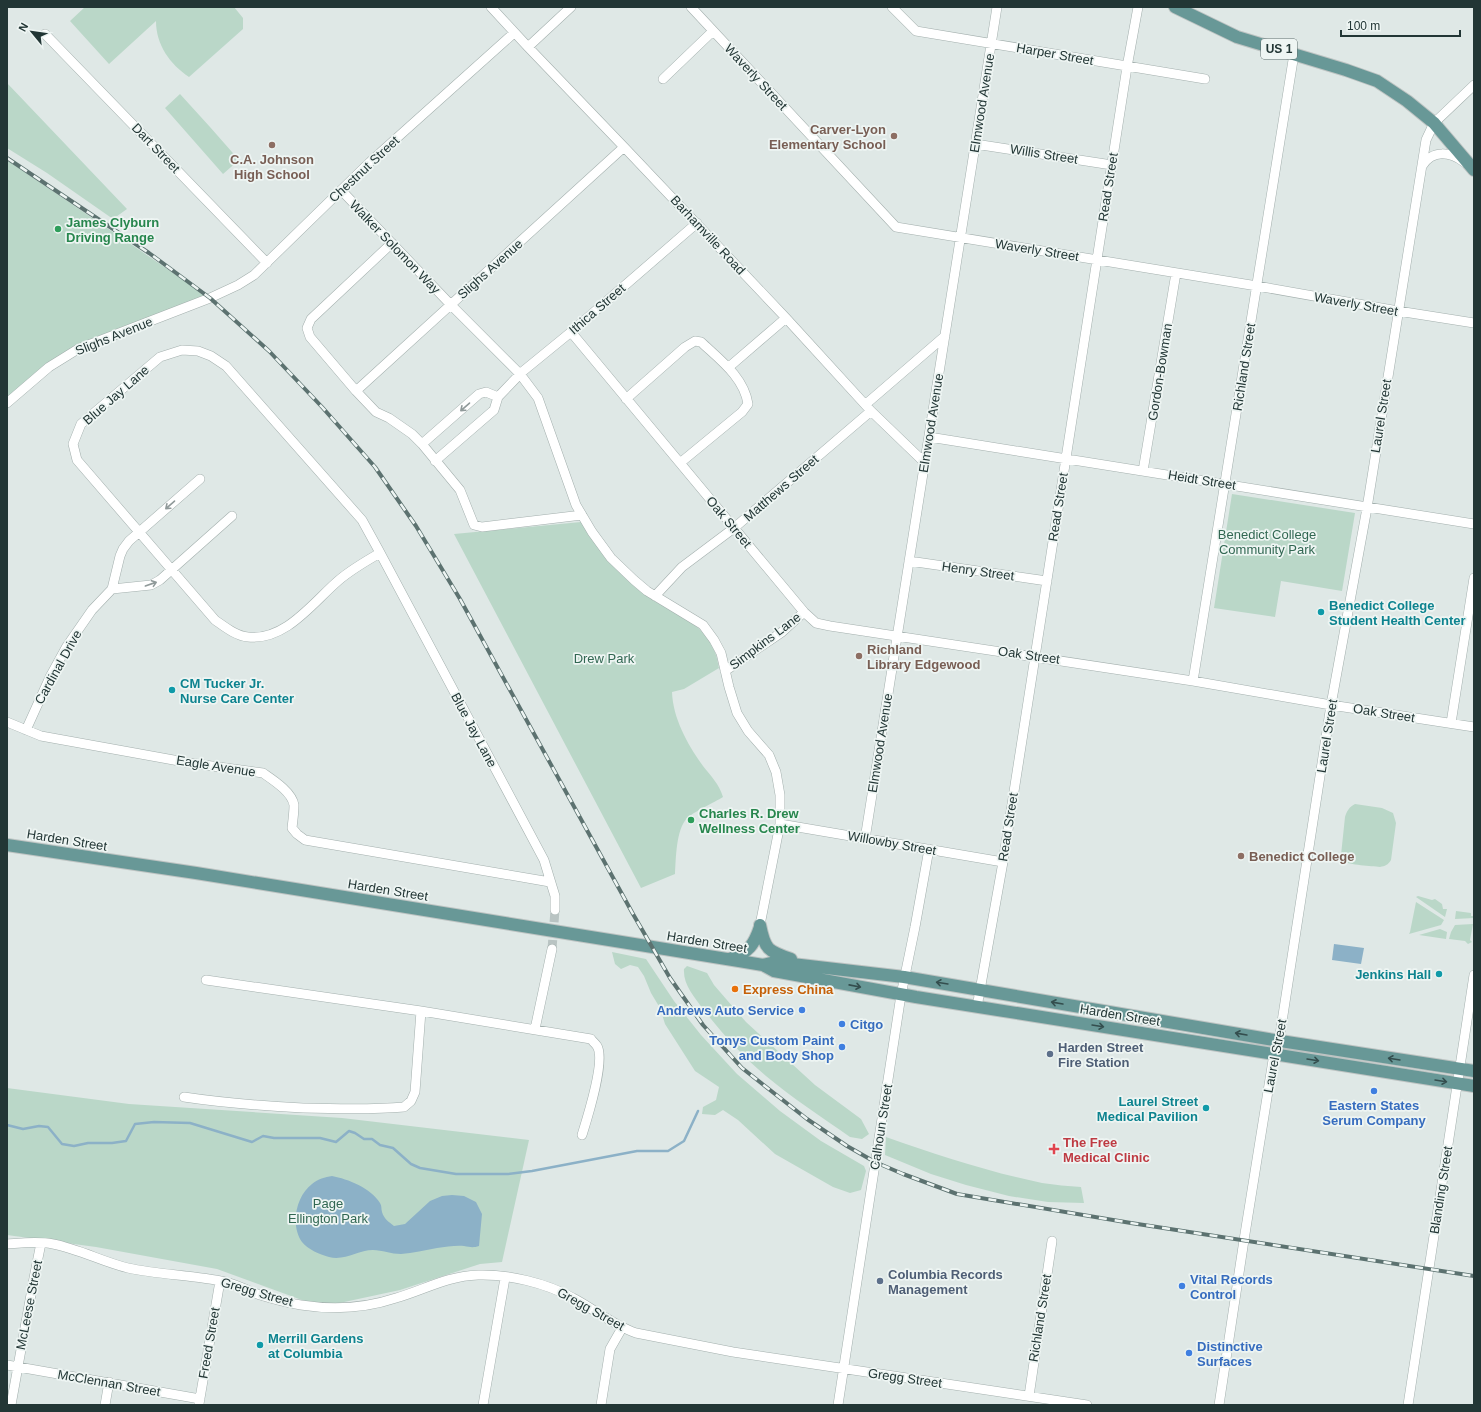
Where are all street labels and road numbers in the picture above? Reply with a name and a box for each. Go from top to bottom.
road number: US 1 [1261,39,1297,59]
street label: Harper Street [1015,40,1095,68]
street label: Waverly Street [722,41,791,113]
street label: Elmwood Avenue [967,52,997,154]
street label: Dart Street [129,120,183,176]
street label: Chestnut Street [326,132,402,205]
street label: Willis Street [1009,141,1079,167]
street label: Read Street [1095,151,1121,222]
street label: Barhamville Road [668,192,748,278]
street label: Walker Solomon Way [347,197,444,297]
street label: Slighs Avenue [454,236,526,302]
street label: Waverly Street [994,236,1080,264]
street label: Ithica Street [566,280,628,337]
street label: Waverly Street [1313,289,1399,319]
street label: Slighs Avenue [73,314,155,358]
street label: Gordon-Bowman [1145,322,1175,422]
street label: Richland Street [1230,322,1258,412]
street label: Blue Jay Lane [80,362,152,428]
street label: Elmwood Avenue [916,372,946,474]
street label: Laurel Street [1368,378,1394,454]
street label: Matthews Street [741,451,822,524]
street label: Heidt Street [1167,467,1237,493]
street label: Read Street [1045,471,1071,542]
street label: Oak Street [703,493,755,551]
street label: Henry Street [941,558,1016,584]
street label: Simpkins Lane [726,609,804,673]
street label: Cardinal Drive [31,627,85,707]
street label: Oak Street [997,643,1061,667]
street label: Blue Jay Lane [448,690,500,770]
street label: Elmwood Avenue [865,692,895,794]
street label: Laurel Street [1314,698,1340,774]
street label: Oak Street [1352,701,1416,725]
street label: Eagle Avenue [175,752,257,780]
street label: Read Street [995,791,1021,862]
street label: Harden Street [26,826,109,854]
street label: Willowby Street [847,828,938,858]
street label: Harden Street [347,876,430,904]
street label: Harden Street [666,928,749,956]
street label: Harden Street [1079,1001,1162,1029]
street label: Laurel Street [1261,1018,1290,1094]
street label: Calhoun Street [867,1083,895,1171]
street label: Blanding Street [1427,1145,1455,1235]
street label: McLeese Street [13,1259,45,1351]
street label: Richland Street [1026,1273,1054,1363]
street label: Gregg Street [219,1275,295,1310]
street label: Gregg Street [555,1284,628,1334]
street label: Freed Street [195,1306,223,1380]
street label: Gregg Street [867,1365,943,1391]
street label: McClennan Street [56,1367,162,1399]

